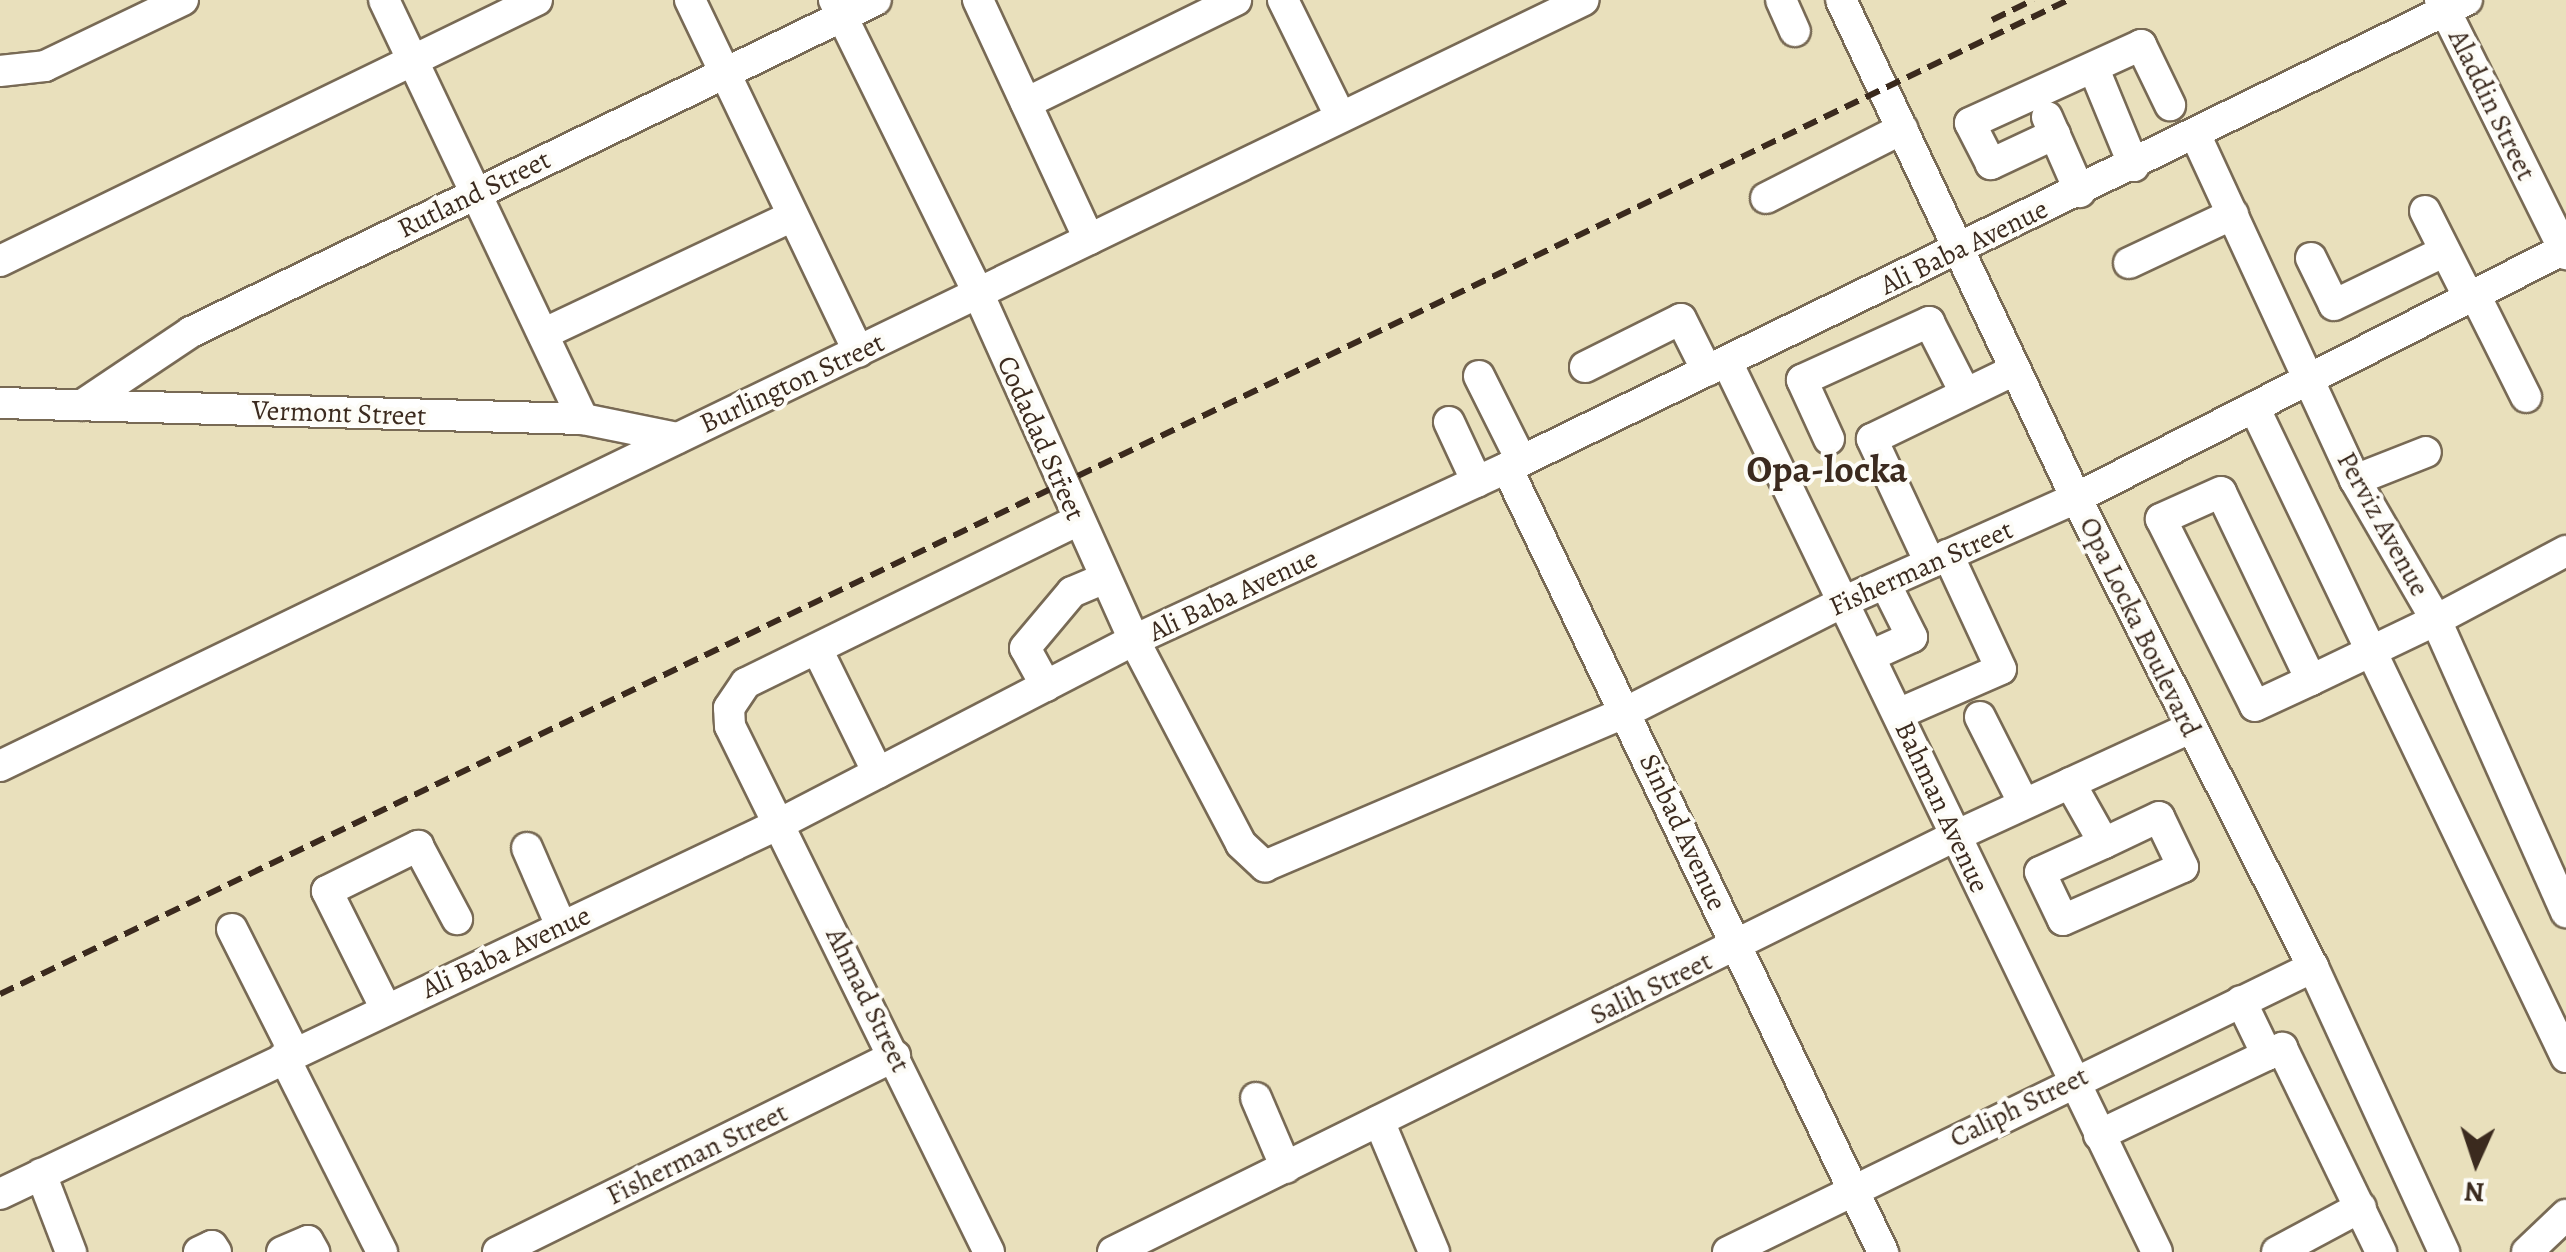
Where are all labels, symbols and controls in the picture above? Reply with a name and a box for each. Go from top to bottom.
street label: Aladdin Street [2441,24,2543,186]
street label: Rutland Street [392,143,556,245]
street label: Ali Baba Avenue [1875,192,2053,302]
street label: Burlington Street [694,326,890,440]
street label: Codadad Street [990,351,1092,525]
street label: Vermont Street [251,393,427,433]
street label: Perviz Avenue [2330,446,2436,602]
district label: Opa-locka [1746,447,1908,493]
street label: Opa Locka Boulevard [2072,512,2208,742]
street label: Fisherman Street [1824,513,2018,623]
street label: Ali Baba Avenue [1143,541,1323,649]
street label: Bahman Avenue [1888,716,1996,898]
street label: Sinbad Avenue [1632,748,1734,916]
street label: Ali Baba Avenue [416,898,596,1006]
street label: Ahmad Street [819,922,917,1078]
street label: Salih Street [1585,944,1717,1032]
street label: Caliph Street [1944,1059,2094,1155]
street label: Fisherman Street [601,1096,793,1212]
north arrow [2426,1112,2526,1212]
text: N [2463,1172,2486,1211]

